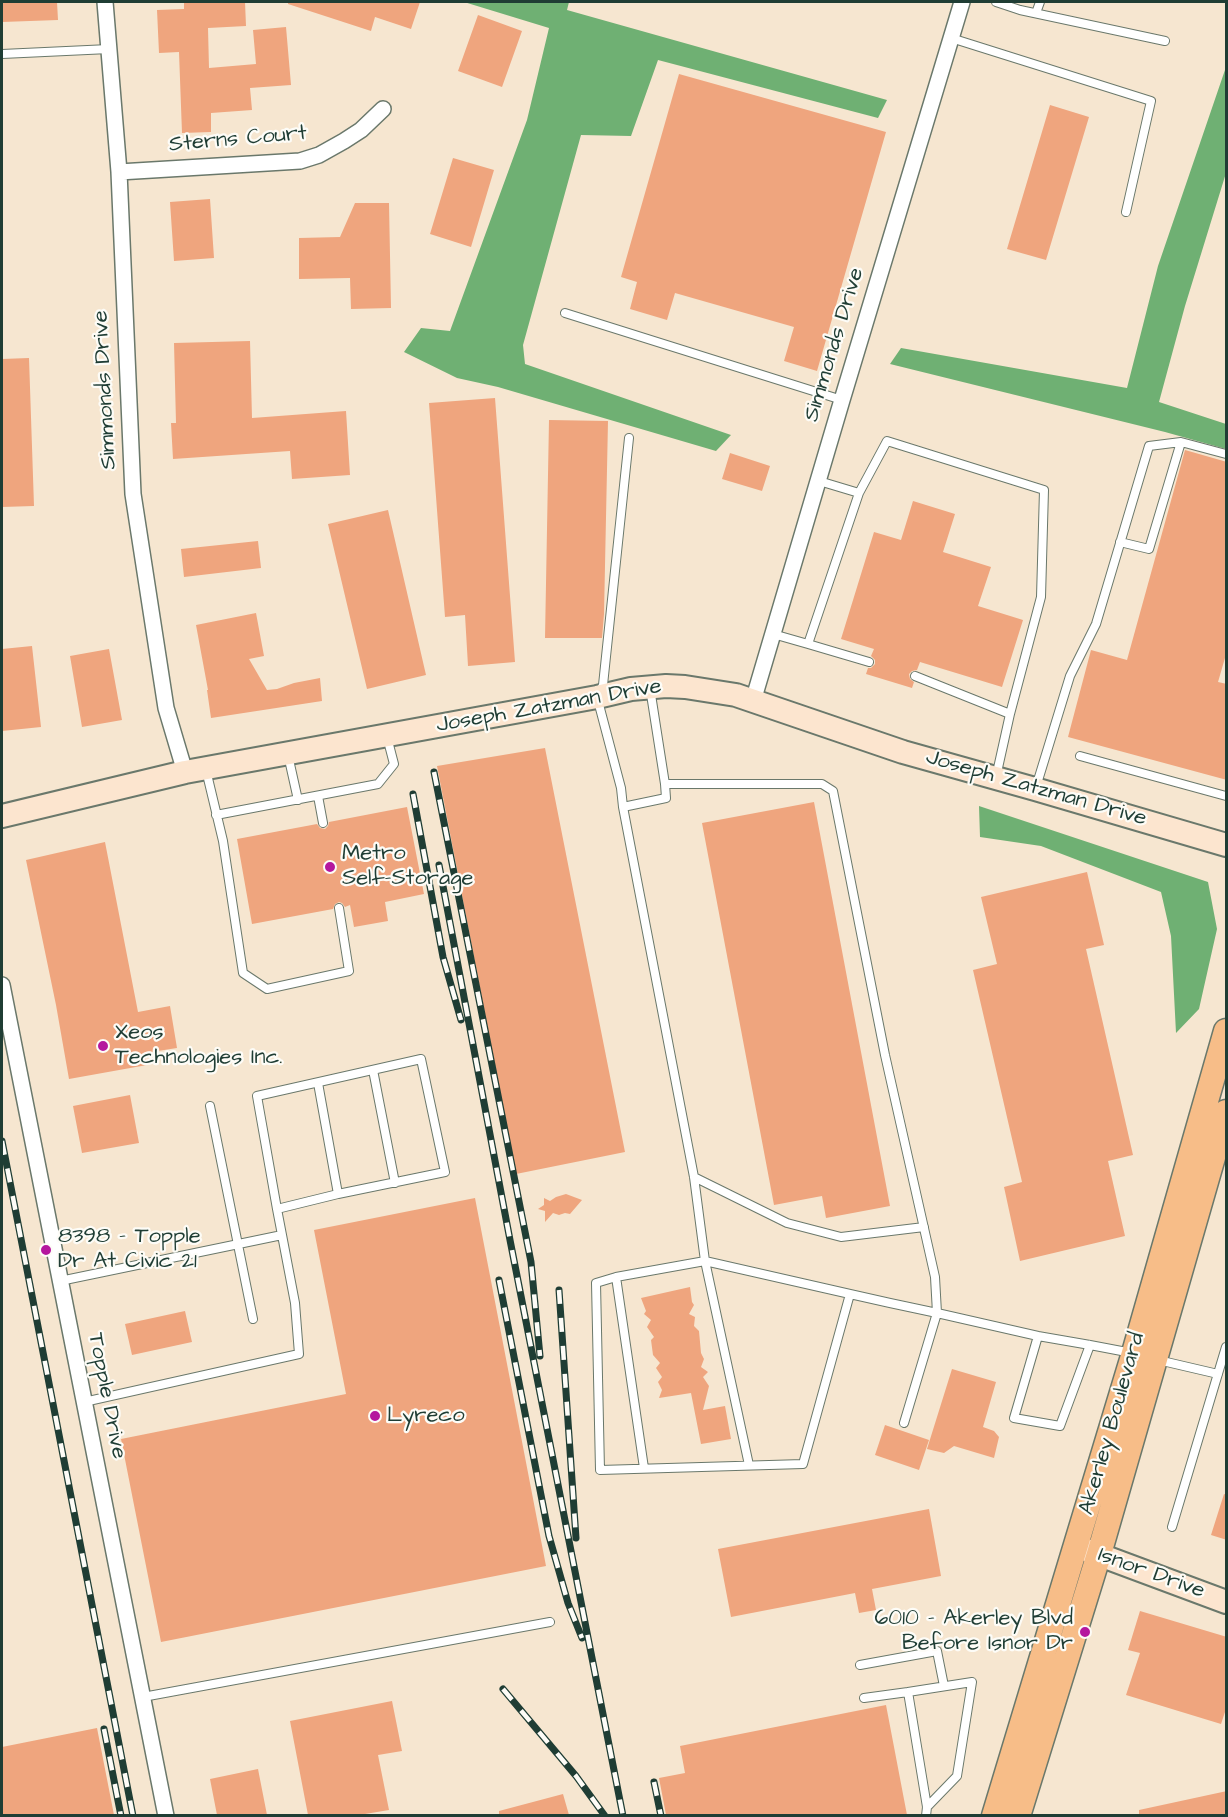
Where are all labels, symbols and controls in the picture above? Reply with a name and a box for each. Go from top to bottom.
street label: Sterns Court [168,121,308,159]
street label: Simmonds Drive [799,265,871,425]
street label: Simmonds Drive [89,310,123,470]
street label: Joseph Zatzman Drive [434,674,664,740]
street label: Joseph Zatzman Drive [923,745,1149,833]
place label: Metro Self-Storage [342,841,473,892]
marker: Metro Self-Storage [323,860,337,874]
place label: Xeos Technologies Inc. [115,1020,282,1072]
marker: Xeos Technologies Inc. [96,1039,110,1053]
place label: 8398 - Topple Dr At Civic 21 [58,1224,201,1276]
marker: 8398 - Topple Dr At Civic 21 [39,1243,53,1257]
street label: Akerley Boulevard [1074,1330,1152,1518]
street label: Topple Drive [81,1331,131,1461]
place label: Lyreco [387,1403,465,1429]
marker: Lyreco [368,1409,382,1423]
street label: Isnor Drive [1094,1542,1208,1606]
place label: 6010 - Akerley Blvd Before Isnor Dr [875,1606,1073,1658]
marker: 6010 - Akerley Blvd Before Isnor Dr [1078,1625,1092,1639]

